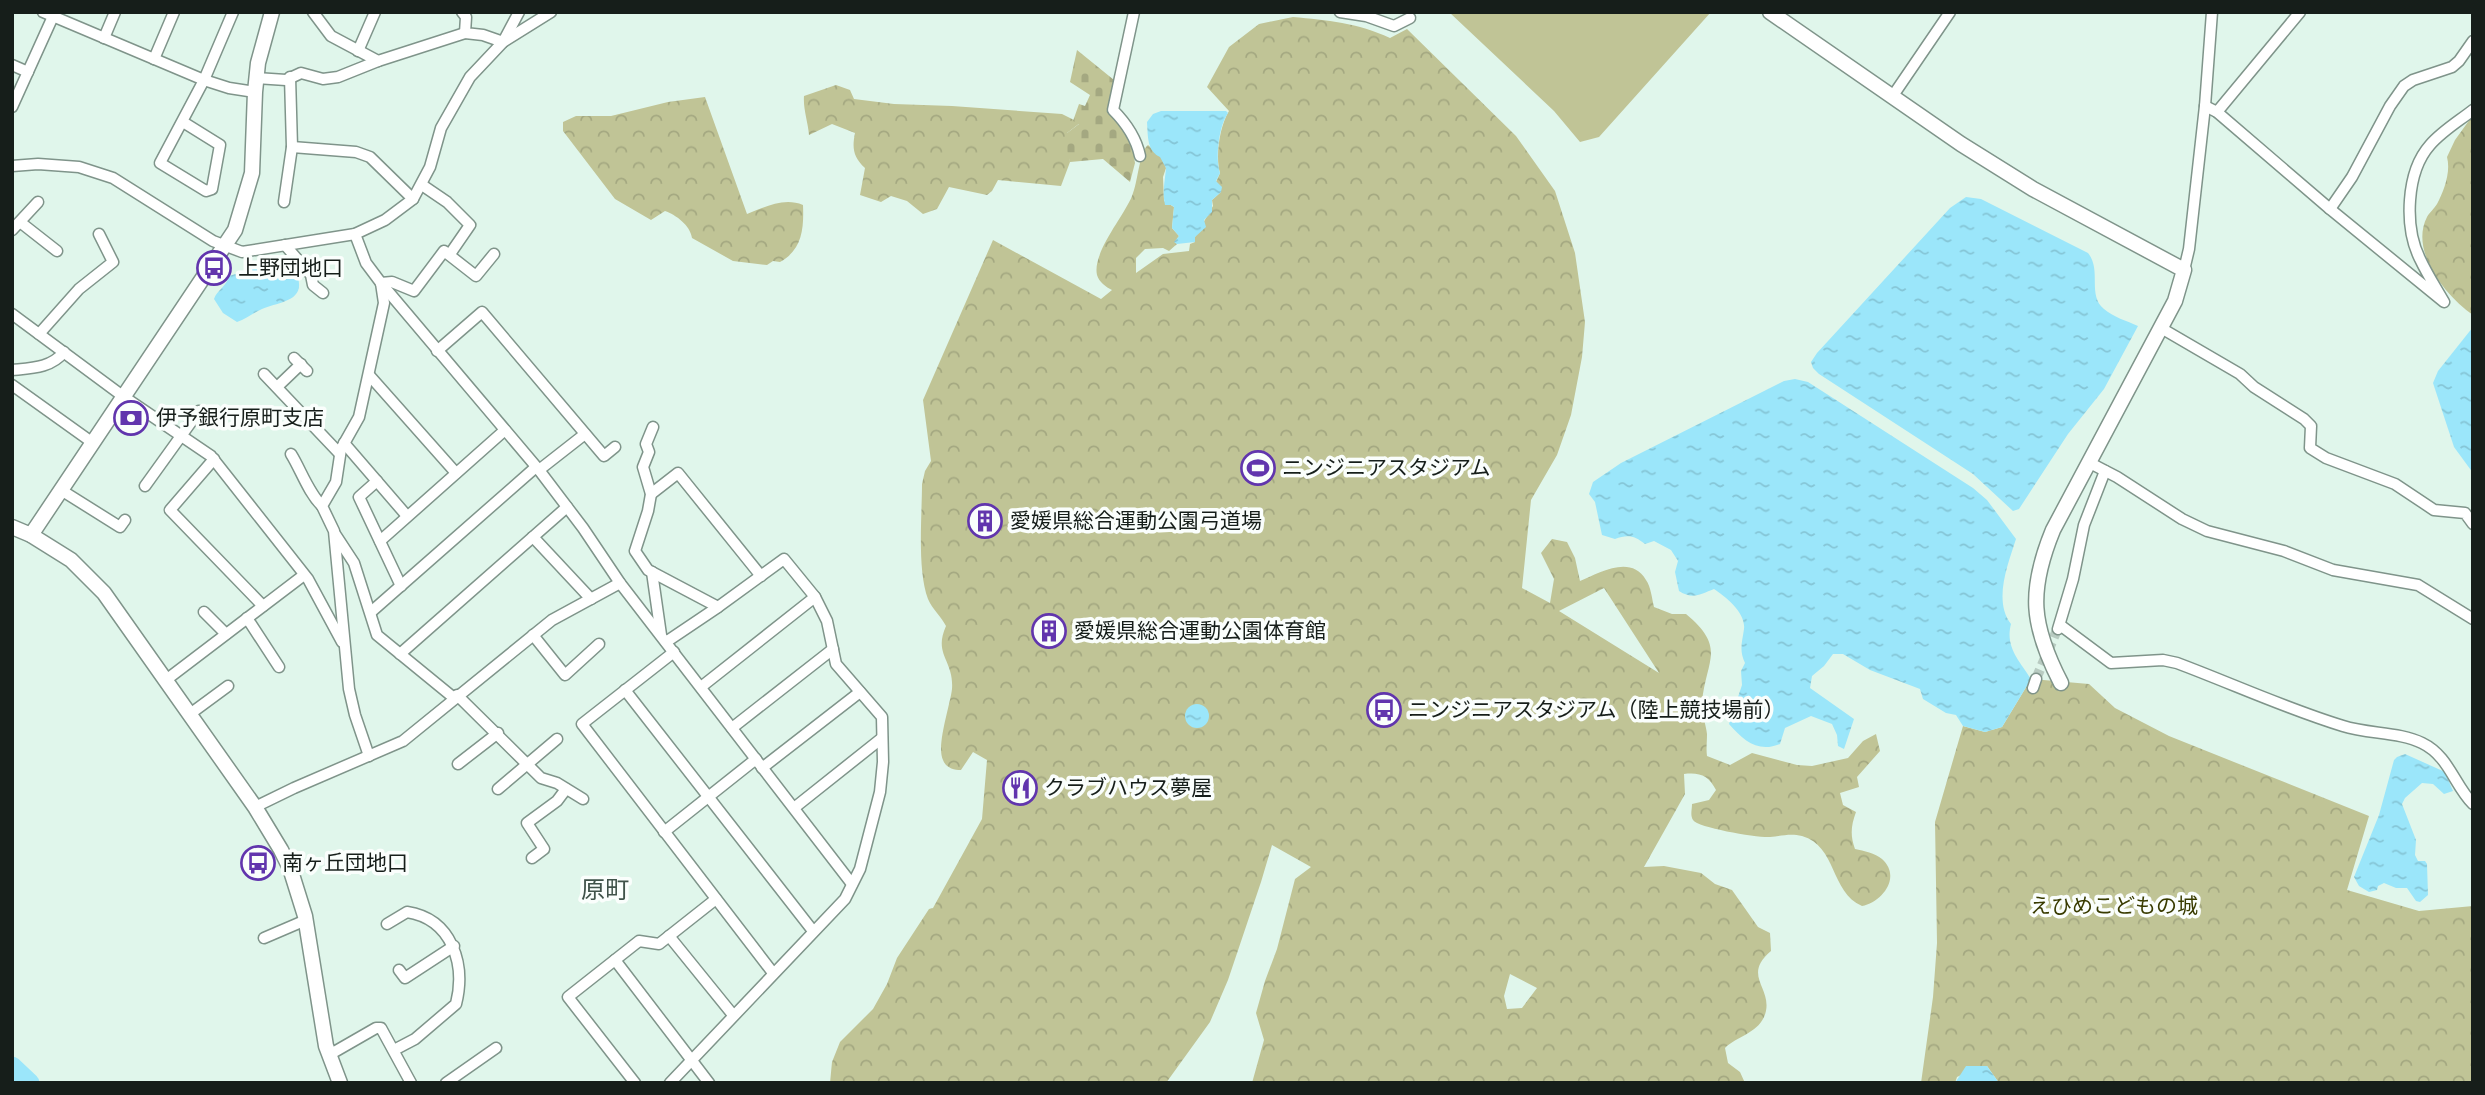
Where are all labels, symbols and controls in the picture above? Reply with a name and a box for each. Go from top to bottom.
bus stop icon: 上野団地口 [195,249,233,287]
place label: 上野団地口 [238,255,343,280]
bank icon: 伊予銀行原町支店 [112,399,150,437]
place label: 伊予銀行原町支店 [156,405,324,430]
sports icon: ニンジニアスタジアム [1239,449,1277,487]
place label: ニンジニアスタジアム [1282,455,1491,480]
building icon: 愛媛県総合運動公園弓道場 [966,502,1004,540]
place label: 愛媛県総合運動公園弓道場 [1010,508,1262,533]
building icon: 愛媛県総合運動公園体育館 [1030,612,1068,650]
place label: 愛媛県総合運動公園体育館 [1074,618,1326,643]
bus stop icon: ニンジニアスタジアム（陸上競技場前） [1365,691,1403,729]
place label: ニンジニアスタジアム（陸上競技場前） [1408,697,1785,722]
restaurant icon: クラブハウス夢屋 [1001,769,1039,807]
place label: クラブハウス夢屋 [1044,775,1212,800]
bus stop icon: 南ヶ丘団地口 [239,844,277,882]
place label: 南ヶ丘団地口 [282,850,408,875]
district label: 原町 [581,875,629,904]
park label: えひめこどもの城 [2030,893,2198,918]

